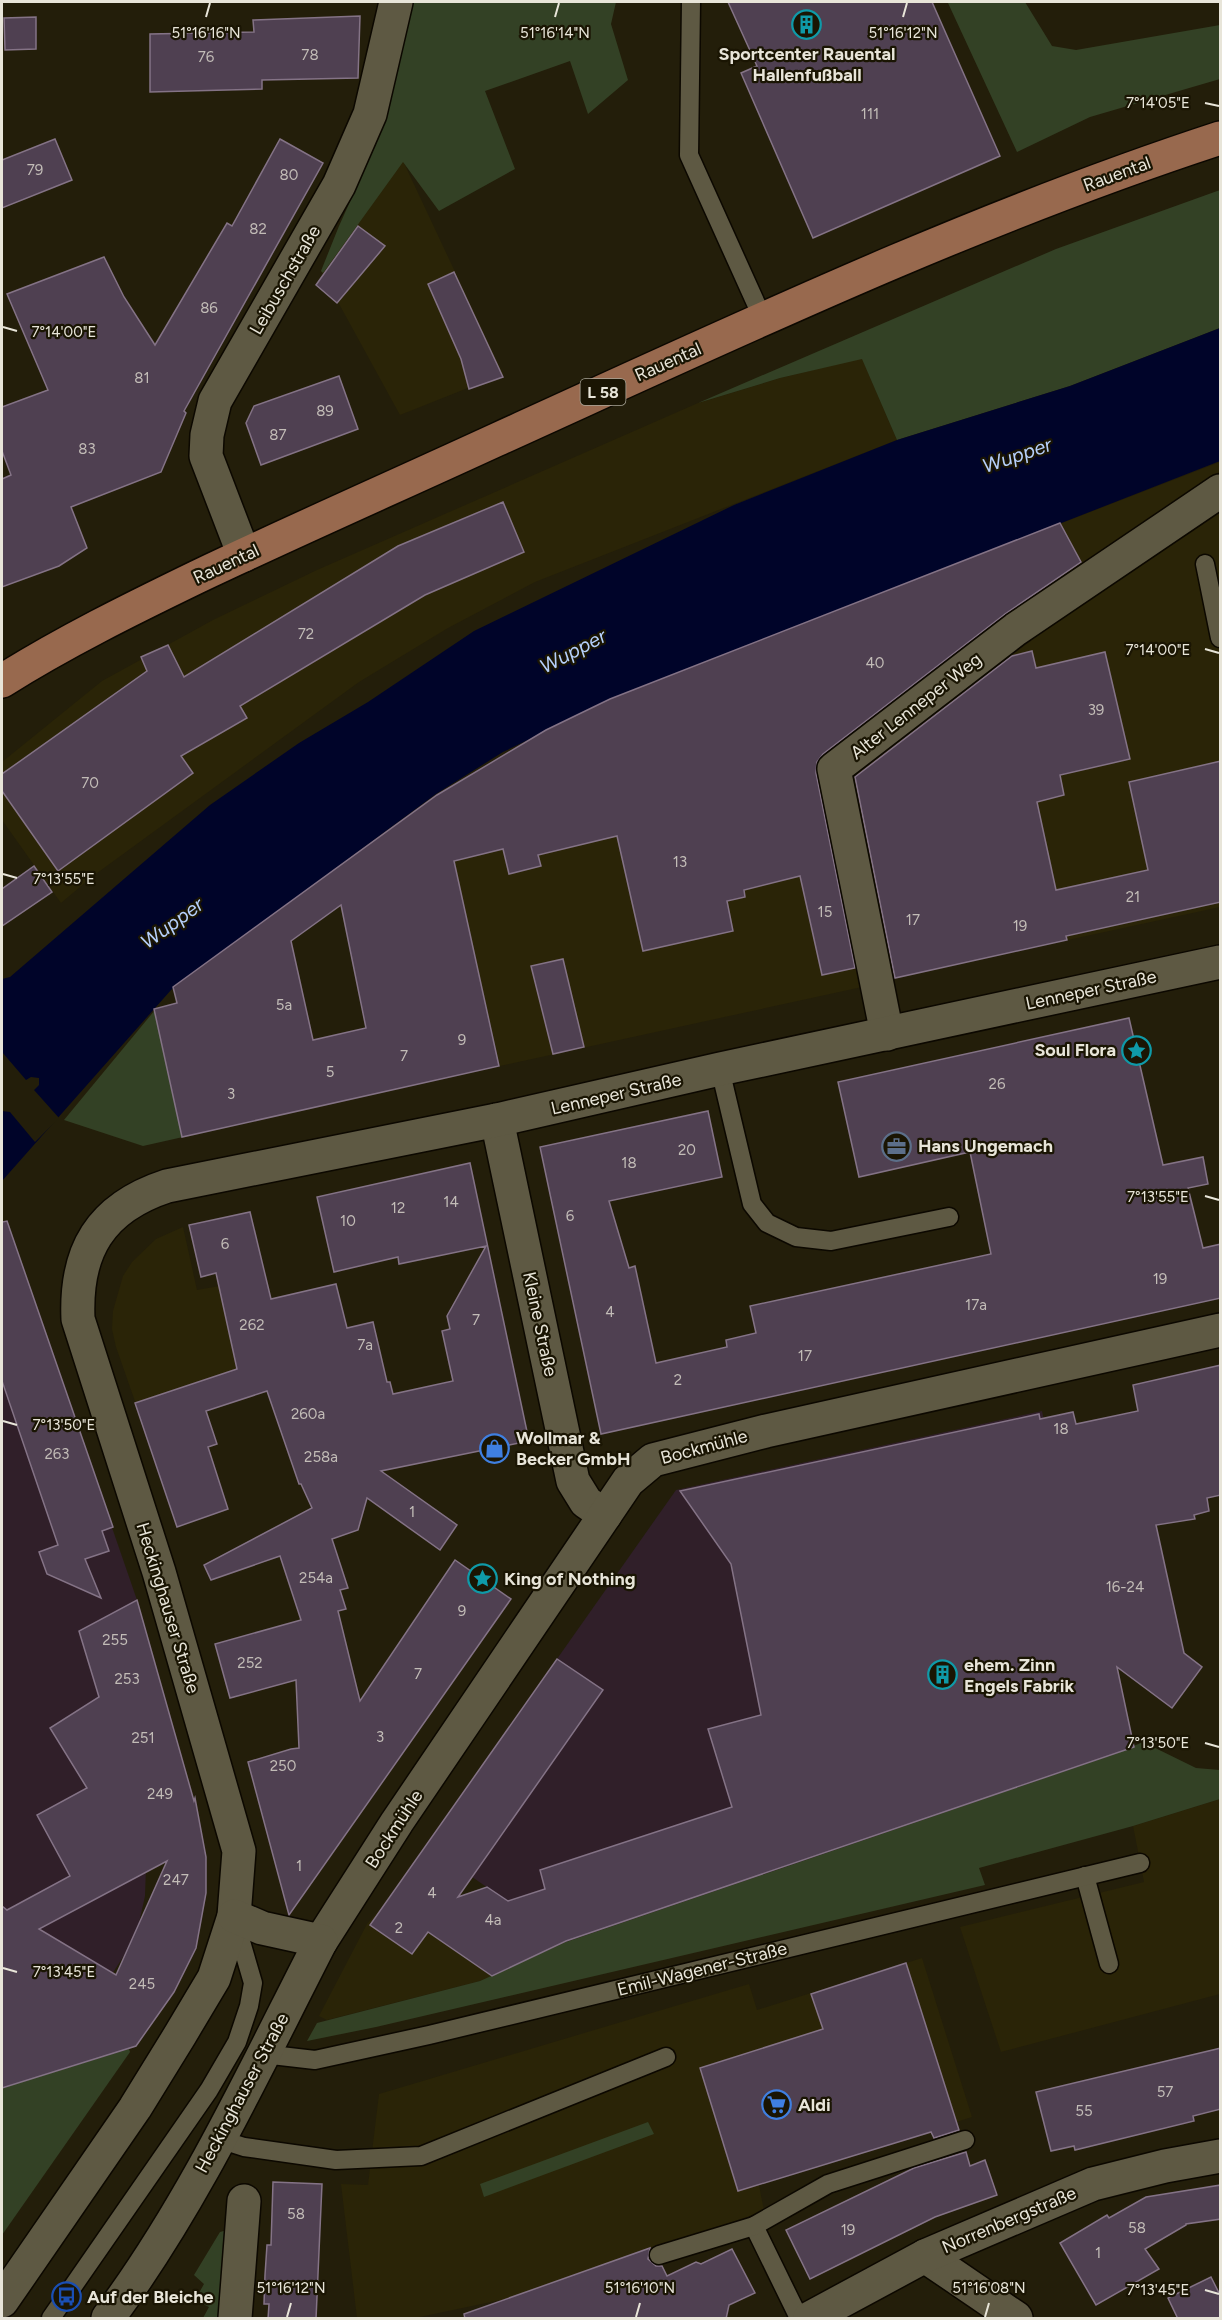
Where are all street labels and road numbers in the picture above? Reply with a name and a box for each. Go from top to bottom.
street label: Rauental [1080,152,1154,196]
street label: Leibuschstraße [245,221,325,339]
street label: Rauental [631,338,705,386]
road number: L 58 [580,379,626,405]
street label: Rauental [190,539,262,589]
street label: Alter Lenneper Weg [846,648,986,764]
street label: Lenneper Straße [1024,965,1159,1015]
street label: Lenneper Straße [549,1068,684,1120]
street label: Kleine Straße [518,1270,562,1378]
street label: Bockmühle [658,1425,750,1469]
street label: Heckinghauser Straße [132,1520,205,1696]
street label: Bockmühle [361,1786,428,1872]
street label: Emil-Wagener-Straße [615,1937,789,2001]
street label: Heckinghauser Straße [191,2009,294,2177]
street label: Norrenbergstraße [938,2182,1080,2258]

